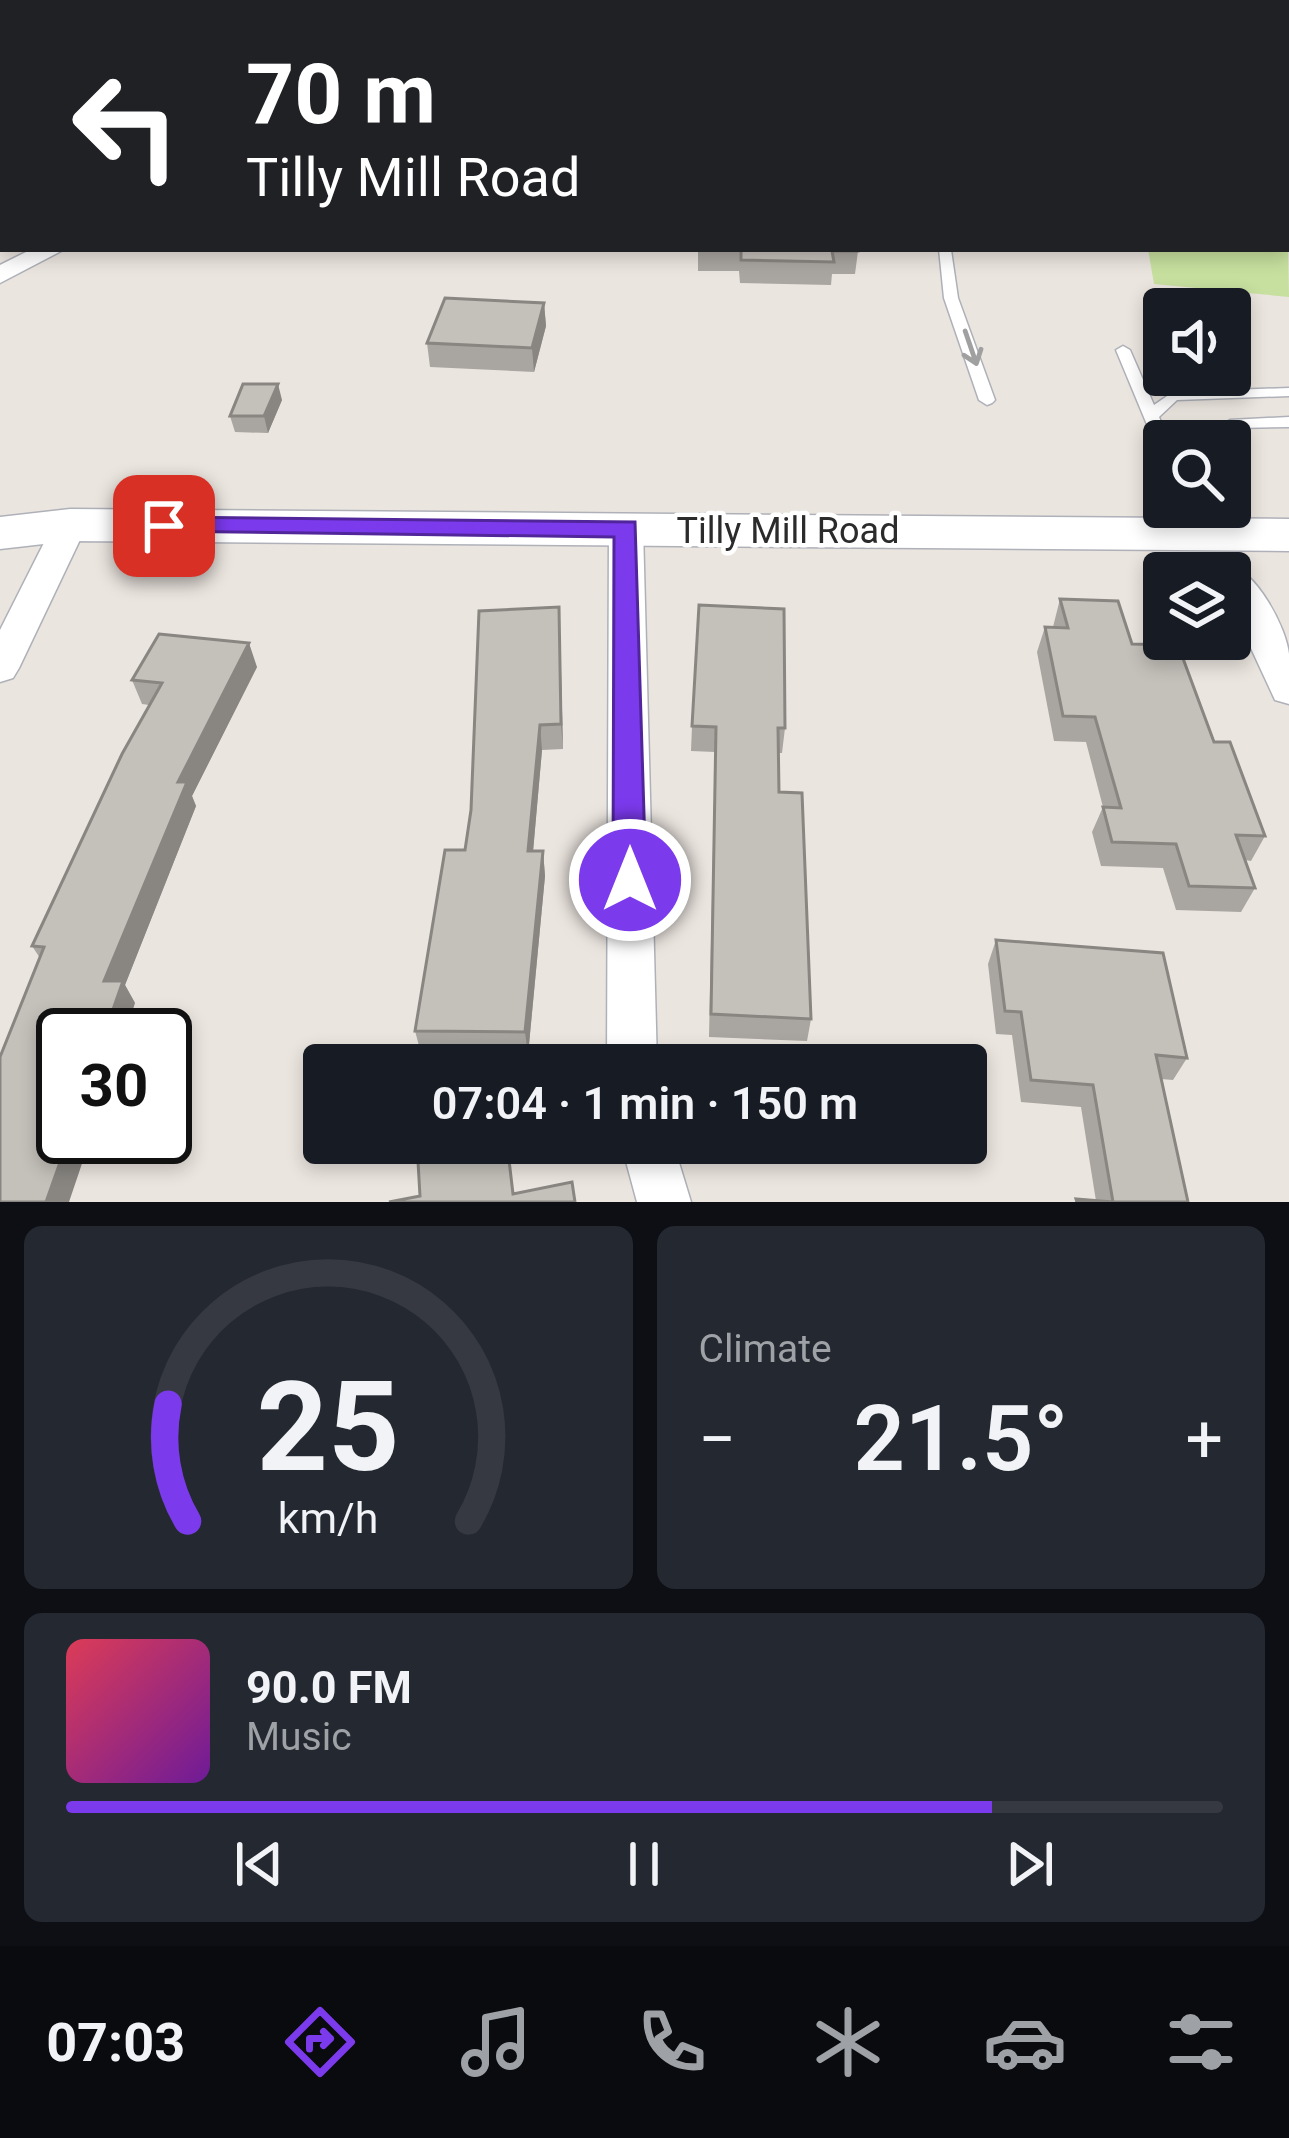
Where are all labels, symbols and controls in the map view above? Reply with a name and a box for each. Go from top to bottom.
text: 70 m [246,45,436,144]
icon: left [48,48,204,204]
text: Tilly Mill Road [246,146,580,209]
map controls [1143,288,1251,660]
button: sound [1143,288,1251,396]
one-way arrow [961,328,983,366]
button: search [1143,420,1251,528]
pin [113,475,215,577]
icon: arrive [131,493,197,559]
street label: Tilly Mill Road [677,510,899,552]
button: layers [1143,552,1251,660]
position arrow [567,817,693,943]
speed limit sign: 30 [36,1008,192,1164]
text: 07:04 · 1 min · 150 m [432,1077,858,1130]
text: Climate [699,1326,832,1372]
text: 25 [257,1354,400,1500]
text: 21.5° [854,1387,1068,1492]
text: − [699,1401,736,1478]
text: + [1186,1401,1223,1478]
text: km/h [278,1492,379,1542]
text: 90.0 FM [246,1661,412,1714]
text: Music [246,1714,352,1760]
icon: previous [226,1831,292,1897]
icon: pause [611,1831,677,1897]
icon: next [997,1831,1063,1897]
icon: directions [278,2000,362,2084]
icon: music [454,2000,538,2084]
icon: phone [630,2000,714,2084]
icon: climate [806,2000,890,2084]
icon: car [983,2000,1067,2084]
icon: filters [1159,2000,1243,2084]
text: 07:03 [46,2011,185,2074]

